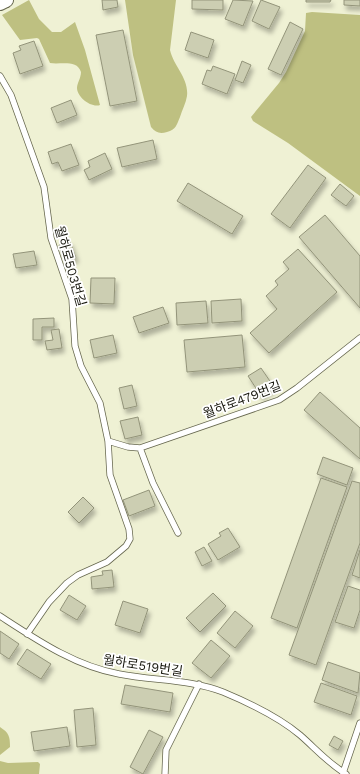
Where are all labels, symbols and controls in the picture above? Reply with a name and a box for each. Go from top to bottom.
street label: 월하로503번길 [52,224,89,308]
street label: 월하로479번길 [201,378,283,421]
street label: 월하로519번길 [102,652,184,679]

